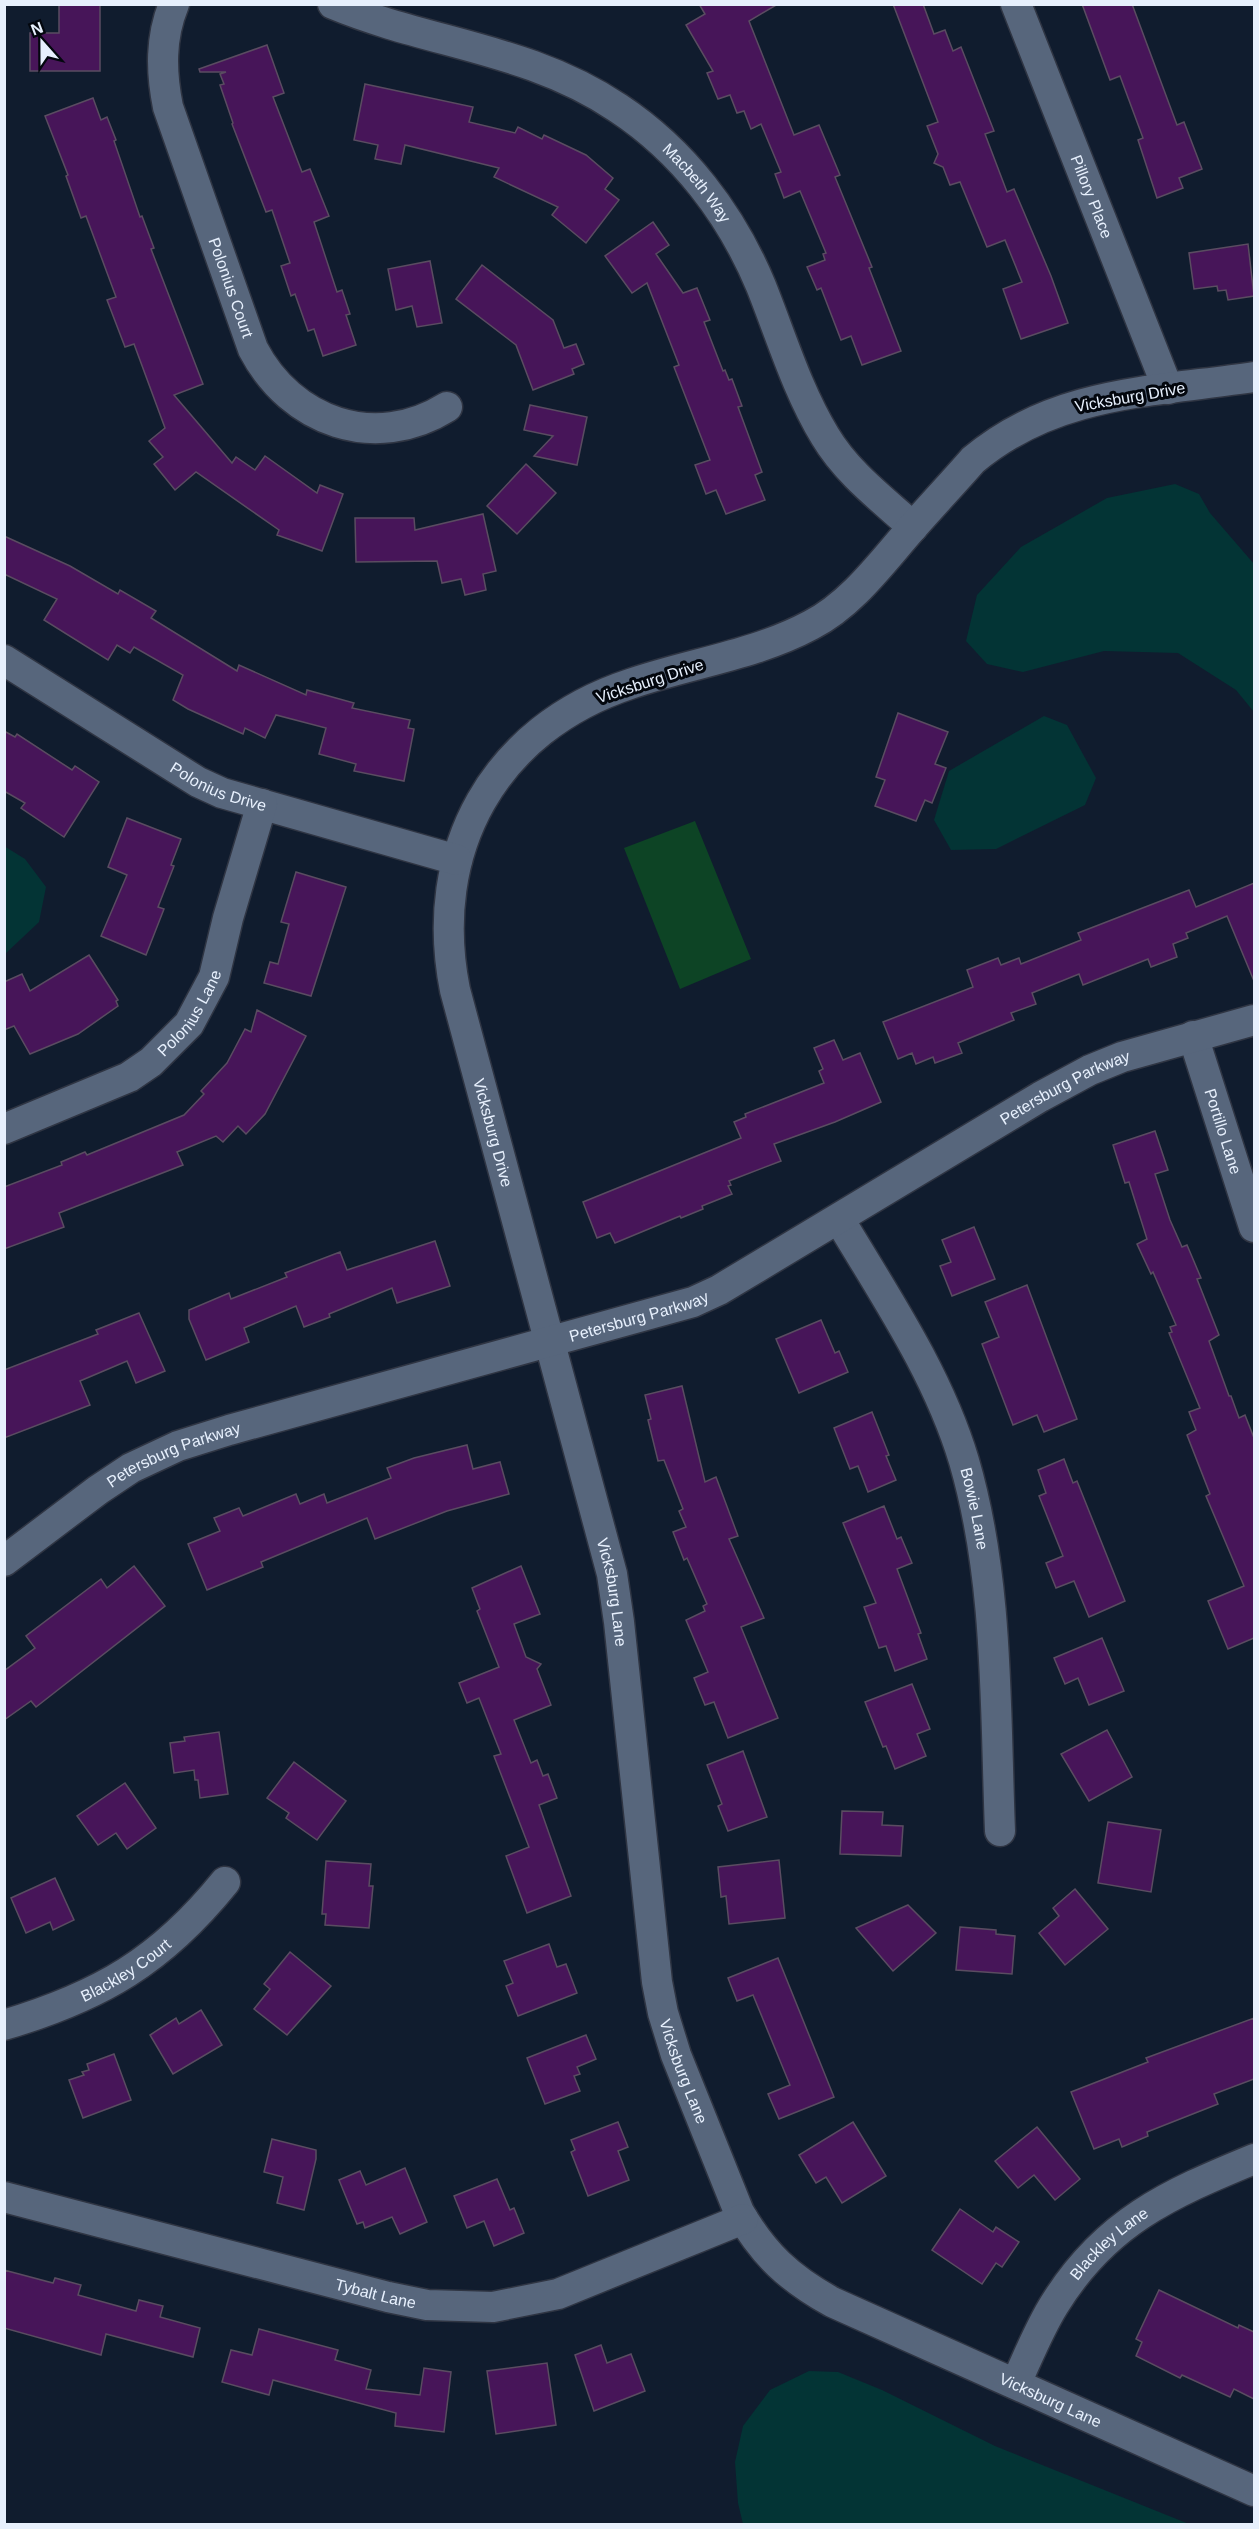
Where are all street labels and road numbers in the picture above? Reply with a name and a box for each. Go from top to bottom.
street label: Macbeth Way [660,140,734,225]
street label: Pillory Place [1068,152,1116,241]
street label: Polonius Court [206,235,257,340]
street label: Vicksburg Drive [1073,379,1187,415]
street label: Vicksburg Drive [594,656,706,706]
street label: Polonius Drive [167,758,269,814]
street label: Polonius Lane [154,968,224,1059]
street label: Petersburg Parkway [997,1047,1131,1128]
street label: Vicksburg Drive [471,1076,516,1189]
street label: Portillo Lane [1202,1086,1245,1176]
street label: Petersburg Parkway [567,1288,711,1344]
street label: Petersburg Parkway [103,1419,242,1490]
street label: Bowie Lane [958,1466,992,1551]
street label: Vicksburg Lane [594,1536,630,1647]
street label: Blackley Court [78,1935,174,2004]
street label: Vicksburg Lane [657,2017,711,2126]
street label: Blackley Lane [1066,2204,1151,2283]
street label: Tybalt Lane [333,2275,418,2311]
street label: Vicksburg Lane [997,2370,1104,2430]

